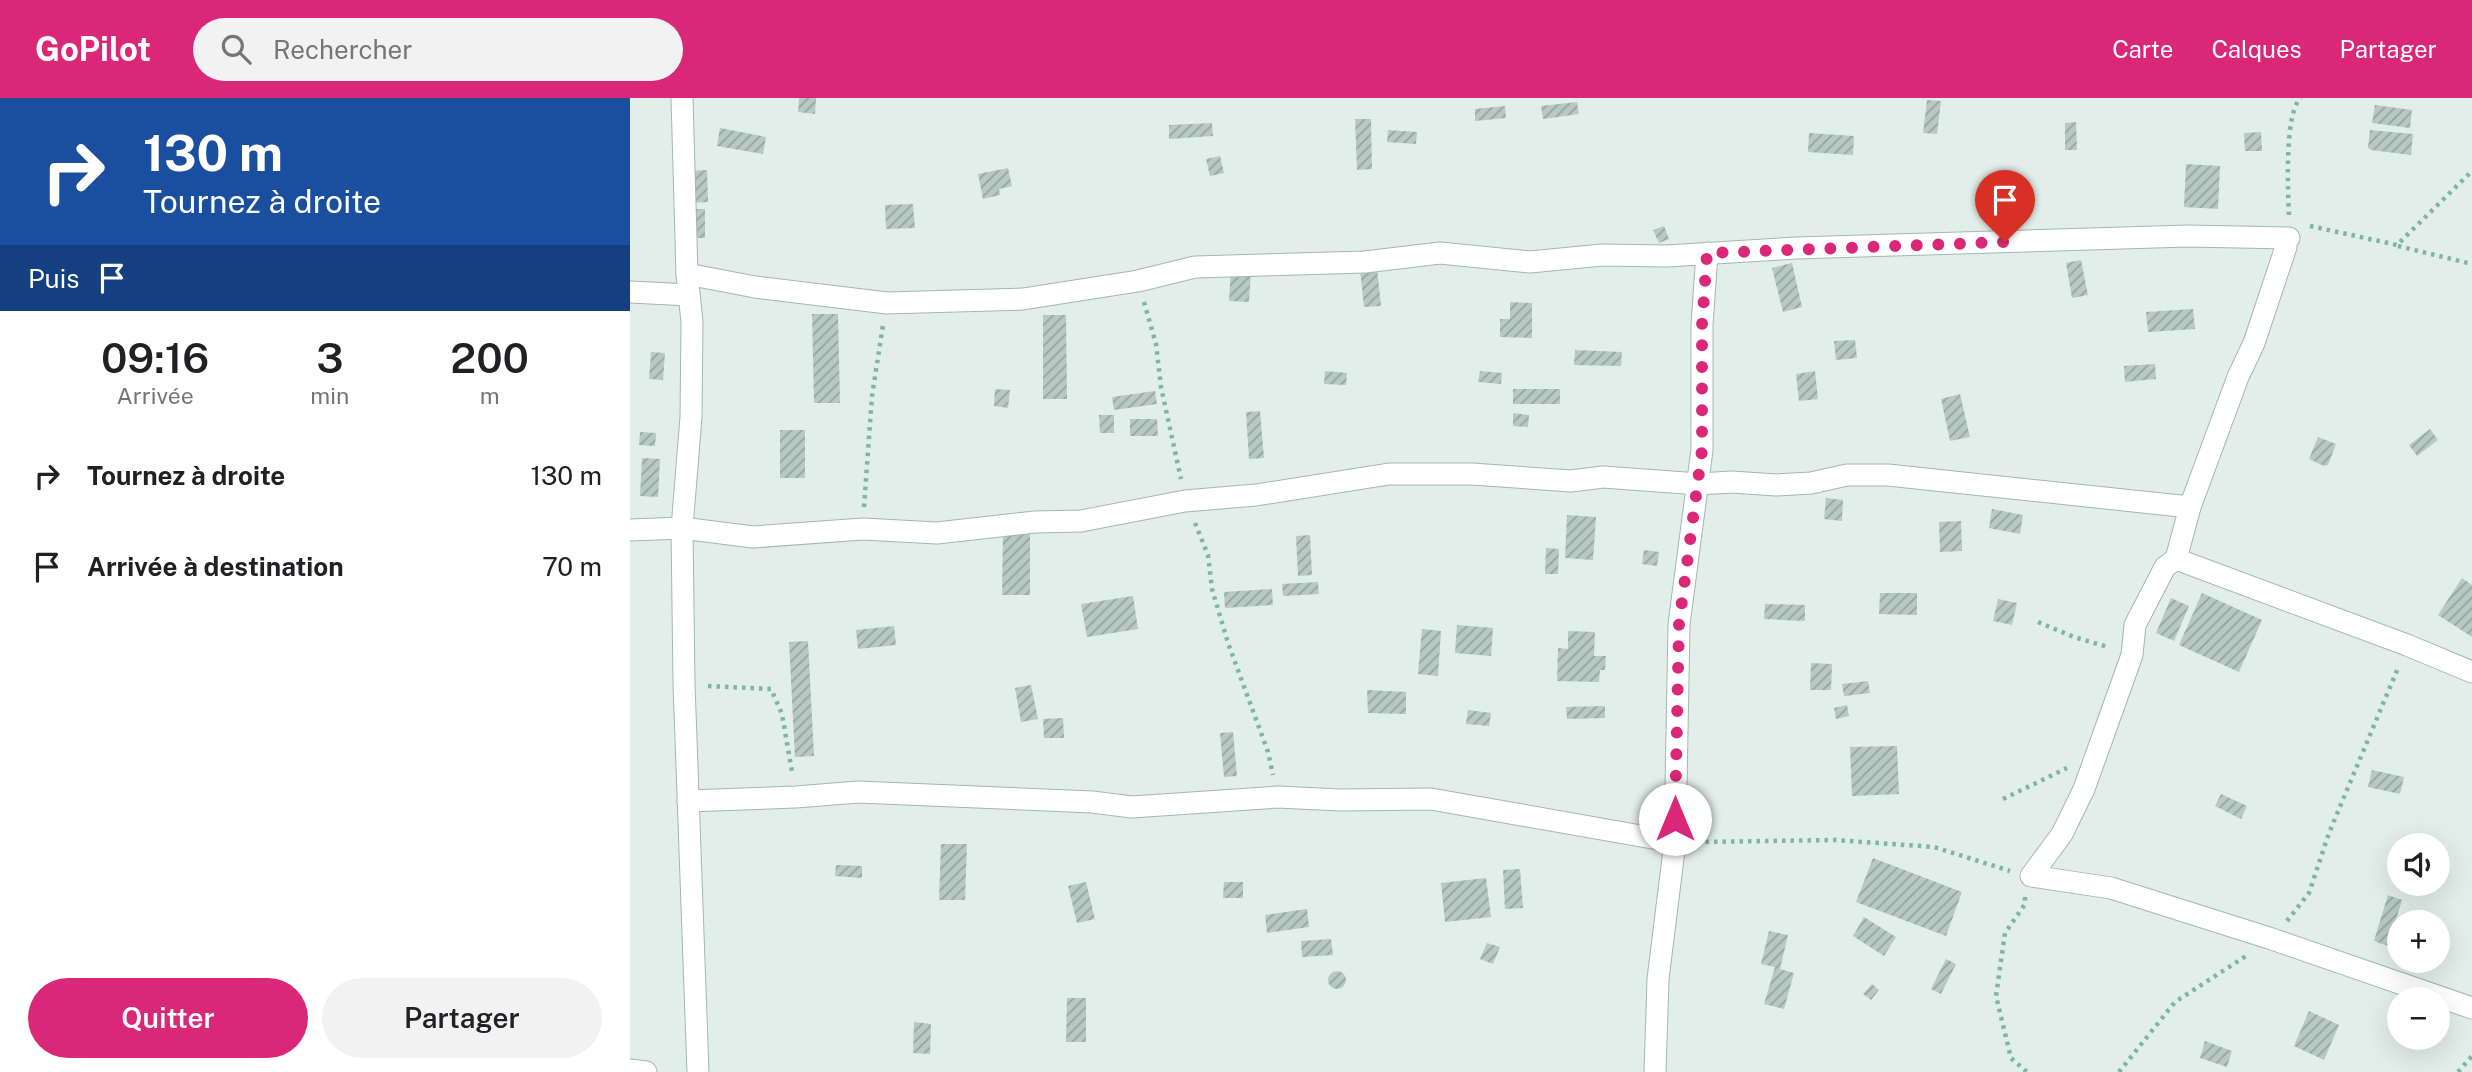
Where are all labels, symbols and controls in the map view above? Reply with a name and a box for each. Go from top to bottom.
search box [193,18,683,81]
text: GoPilot [35,30,151,68]
icon: search [217,30,255,68]
text: Rechercher [273,34,412,65]
text: Carte [2112,35,2173,63]
text: Calques [2211,35,2302,63]
text: Partager [2340,35,2437,63]
text: 130 m [143,124,283,182]
icon: right [28,126,119,217]
pin [1975,170,2035,242]
icon: arrive [1986,181,2024,219]
text: Tournez à droite [143,183,381,220]
icon: arrive [93,259,131,297]
text: Puis [28,263,79,294]
text: 09:16 [101,333,209,382]
text: 3 [316,333,343,382]
text: 200 [450,333,529,382]
text: Arrivée [116,382,194,409]
text: min [310,382,349,409]
text: m [480,382,500,409]
icon: right [28,457,66,495]
text: Tournez à droite [87,460,285,491]
text: 130 m [530,460,602,491]
icon: arrive [28,548,66,586]
text: Arrivée à destination [87,551,344,582]
text: 70 m [542,551,602,582]
position arrow [1638,782,1712,856]
map controls [2387,833,2450,1050]
button: sound [2387,833,2450,896]
button: + [2387,910,2450,973]
button: Quitter [28,978,308,1058]
button: Partager [322,978,602,1058]
button: − [2387,987,2450,1050]

